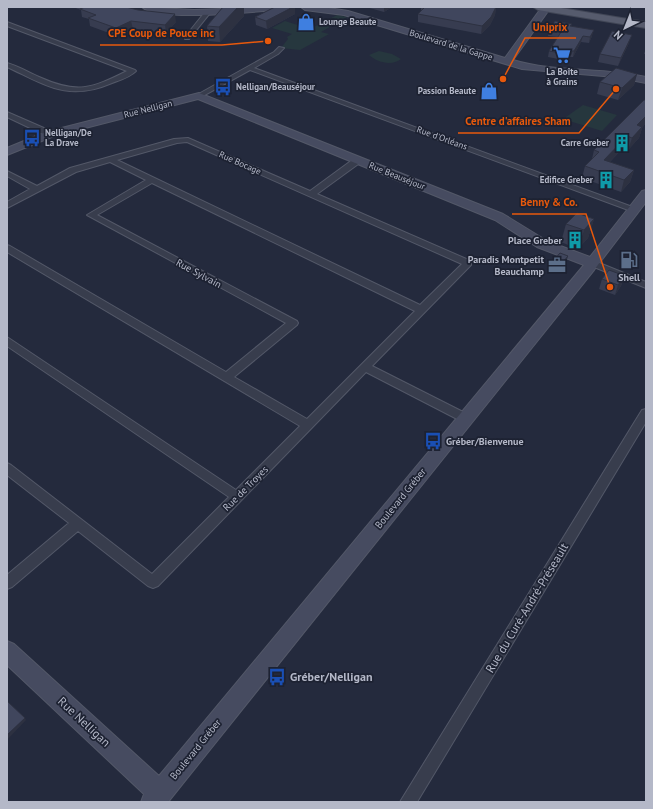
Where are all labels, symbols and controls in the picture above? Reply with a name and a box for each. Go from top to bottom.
north arrow [605,8,645,48]
shop icon: Lounge Beaute [296,12,316,32]
callout: Uniprix [525,15,576,38]
place label: Lounge Beaute [319,16,377,27]
text: Uniprix [533,20,567,34]
callout: CPE Coup de Pouce inc [100,22,222,45]
text: CPE Coup de Pouce inc [108,26,214,40]
street label: Boulevard de la Gappe [408,27,495,63]
text: N [611,28,626,43]
supermarket icon: La Boîte à Grains [552,45,572,65]
place label: La Boîte à Grains [546,66,578,87]
bus stop icon: Nelligan/Beauséjour [213,77,233,97]
place label: Nelligan/Beauséjour [236,81,316,92]
shop icon: Passion Beaute [479,81,499,101]
place label: Passion Beaute [418,85,476,96]
street label: Rue Nelligan [122,97,173,120]
callout: Centre d'affaires Sham [458,110,579,133]
text: Centre d'affaires Sham [465,114,571,128]
street label: Rue d'Orléans [415,123,469,152]
place label: Nelligan/De La Drave [45,127,92,148]
bus stop icon: Nelligan/De La Drave [22,128,42,148]
building icon: Carre Greber [612,133,632,153]
place label: Carre Greber [561,137,610,148]
street label: Rue Bocage [217,148,263,177]
street label: Rue Beauséjour [367,159,427,192]
building icon: Edifice Greber [596,170,616,190]
place label: Edifice Greber [540,174,594,185]
callout: Benny & Co. [512,191,586,214]
text: Benny & Co. [520,195,578,209]
building icon: Place Greber [565,230,585,250]
place label: Place Greber [508,234,562,247]
fuel station icon: Shell [619,250,639,270]
place label: Paradis Montpetit Beauchamp [468,253,545,278]
office icon: Paradis Montpetit Beauchamp [547,255,567,275]
street label: Rue Sylvain [174,256,224,291]
place label: Shell [618,271,640,284]
bus stop icon: Gréber/Bienvenue [423,431,443,451]
place label: Gréber/Bienvenue [446,435,524,448]
street label: Rue de Troyes [220,463,271,514]
street label: Boulevard Gréber [372,465,429,531]
street label: Rue du Curé-André-Préseault [482,540,571,675]
bus stop icon: Gréber/Nelligan [267,667,287,687]
place label: Gréber/Nelligan [290,669,372,684]
street label: Rue Nelligan [55,694,114,750]
street label: Boulevard Gréber [167,716,224,782]

